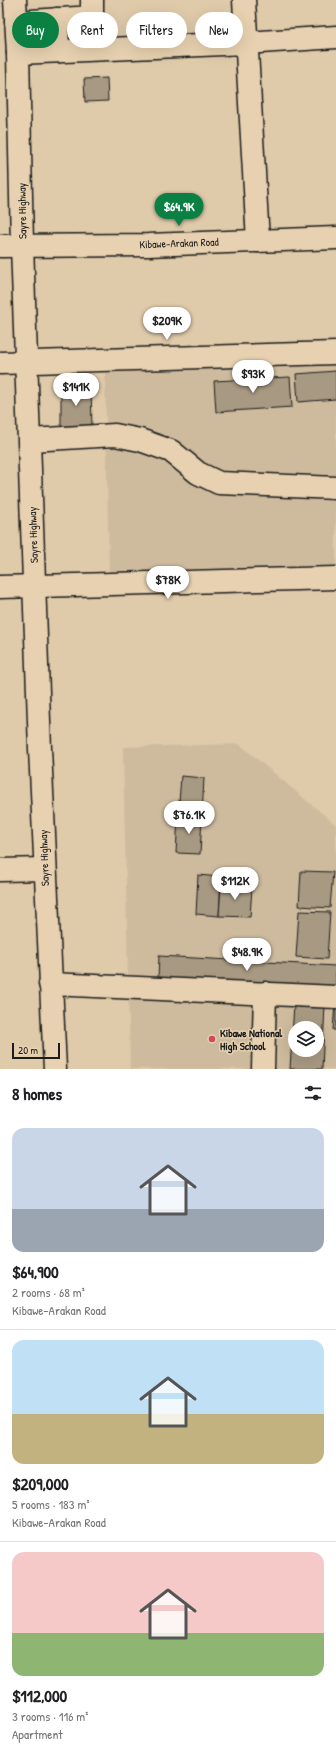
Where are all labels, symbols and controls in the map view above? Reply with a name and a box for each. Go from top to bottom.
chip: Buy [12,12,59,48]
chip: Rent [67,12,118,48]
chip: Filters [126,12,187,48]
chip: New [195,12,243,48]
street label: Sayre Highway [15,182,29,239]
pin: $64.9K [146,193,212,227]
text: $64.9K [163,197,195,215]
street label: Kibawe-Arakan Road [139,235,220,251]
pin: $209K [139,307,195,341]
text: $209K [152,311,182,329]
pin: $93K [229,360,277,394]
text: $93K [241,364,265,382]
pin: $141K [48,373,104,407]
text: $141K [62,377,90,395]
street label: Sayre Highway [25,506,41,563]
pin: $78K [144,566,192,600]
text: $78K [155,570,181,588]
pin: $76.1K [156,801,222,835]
text: $76.1K [173,805,205,823]
street label: Sayre Highway [36,829,52,886]
pin: $112K [207,867,263,901]
text: $112K [221,871,249,889]
pin: $48.9K [214,938,280,972]
text: $48.9K [231,942,263,960]
map controls [288,1021,324,1057]
button: layers [288,1021,324,1057]
place label: Kibawe National High School [220,1026,283,1054]
marker: Kibawe National High School [207,1034,217,1044]
scale bar [12,1041,60,1060]
text: 20 m [18,1043,38,1057]
text: 8 homes [12,1082,62,1105]
icon: filters [302,1082,324,1104]
icon: home [132,1154,204,1226]
text: $64,900 [12,1260,59,1283]
text: 2 rooms · 68 m² [12,1283,85,1301]
text: Kibawe-Arakan Road [12,1301,106,1319]
icon: home [132,1366,204,1438]
text: $209,000 [12,1472,69,1495]
text: 5 rooms · 183 m² [12,1495,89,1513]
text: Kibawe-Arakan Road [12,1513,106,1531]
icon: home [132,1578,204,1650]
text: $112,000 [12,1684,67,1707]
text: 3 rooms · 116 m² [12,1707,88,1725]
text: Apartment [12,1725,63,1743]

